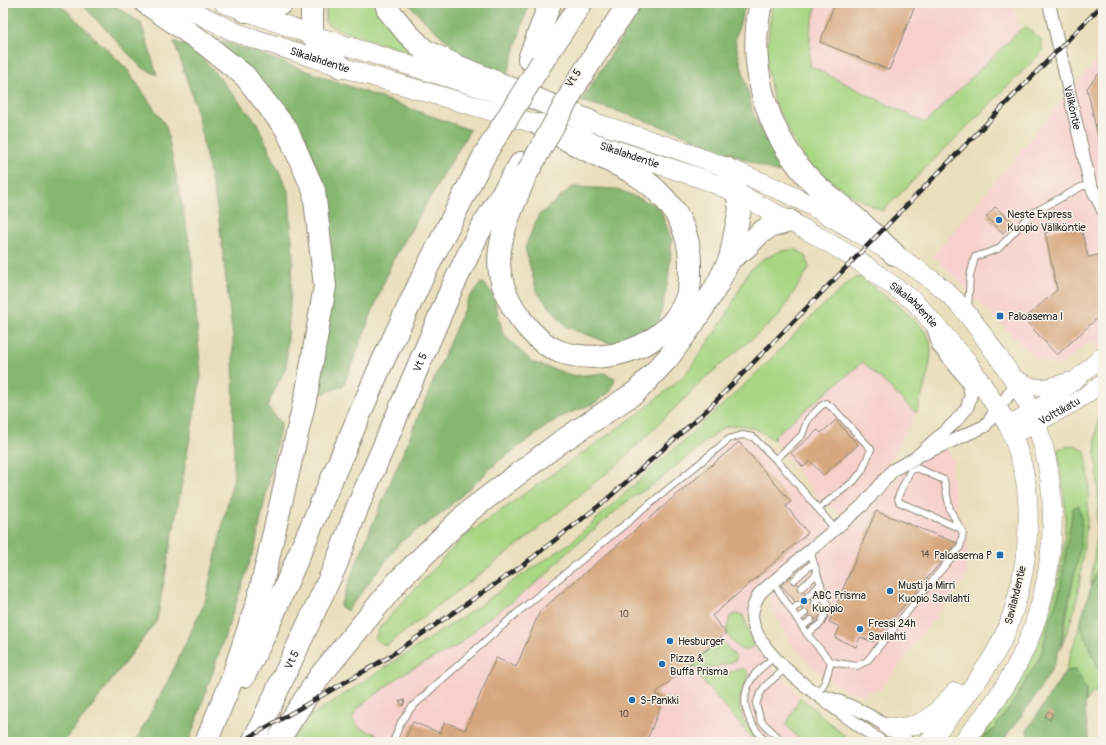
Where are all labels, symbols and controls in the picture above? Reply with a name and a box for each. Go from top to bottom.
street label: Siikalahdentie [288,45,352,76]
street label: Vt 5 [563,67,584,90]
street label: Väliköntie [1061,84,1084,131]
street label: Siikalahdentie [598,139,661,171]
place label: Neste Express Kuopio Väliköntie [1007,208,1086,234]
marker: Neste Express Kuopio Väliköntie [994,215,1004,225]
street label: Siikalahdentie [887,279,941,331]
place label: Paloasema I [1008,310,1063,323]
marker: Paloasema I [995,311,1005,321]
street label: Vt 5 [411,351,430,374]
street label: Volttikatu [1036,395,1083,428]
house number: 14 [921,549,930,560]
place label: Paloasema P [934,549,992,562]
marker: Paloasema P [995,550,1005,560]
street label: Savilahdentie [1002,564,1029,626]
place label: Musti ja Mirri Kuopio Savilahti [898,579,969,605]
marker: Musti ja Mirri Kuopio Savilahti [885,586,895,596]
place label: ABC Prisma Kuopio [812,589,866,615]
marker: ABC Prisma Kuopio [799,596,809,606]
house number: 10 [619,609,629,620]
place label: Fressi 24h Savilahti [868,617,916,643]
marker: Fressi 24h Savilahti [855,624,865,634]
place label: Hesburger [678,635,725,648]
marker: Hesburger [665,636,675,646]
street label: Vt 5 [282,648,302,671]
place label: Pizza & Buffa Prisma [670,652,728,678]
marker: Pizza & Buffa Prisma [657,659,667,669]
place label: S-Pankki [640,694,679,707]
marker: S-Pankki [627,695,637,705]
house number: 10 [619,709,629,720]

